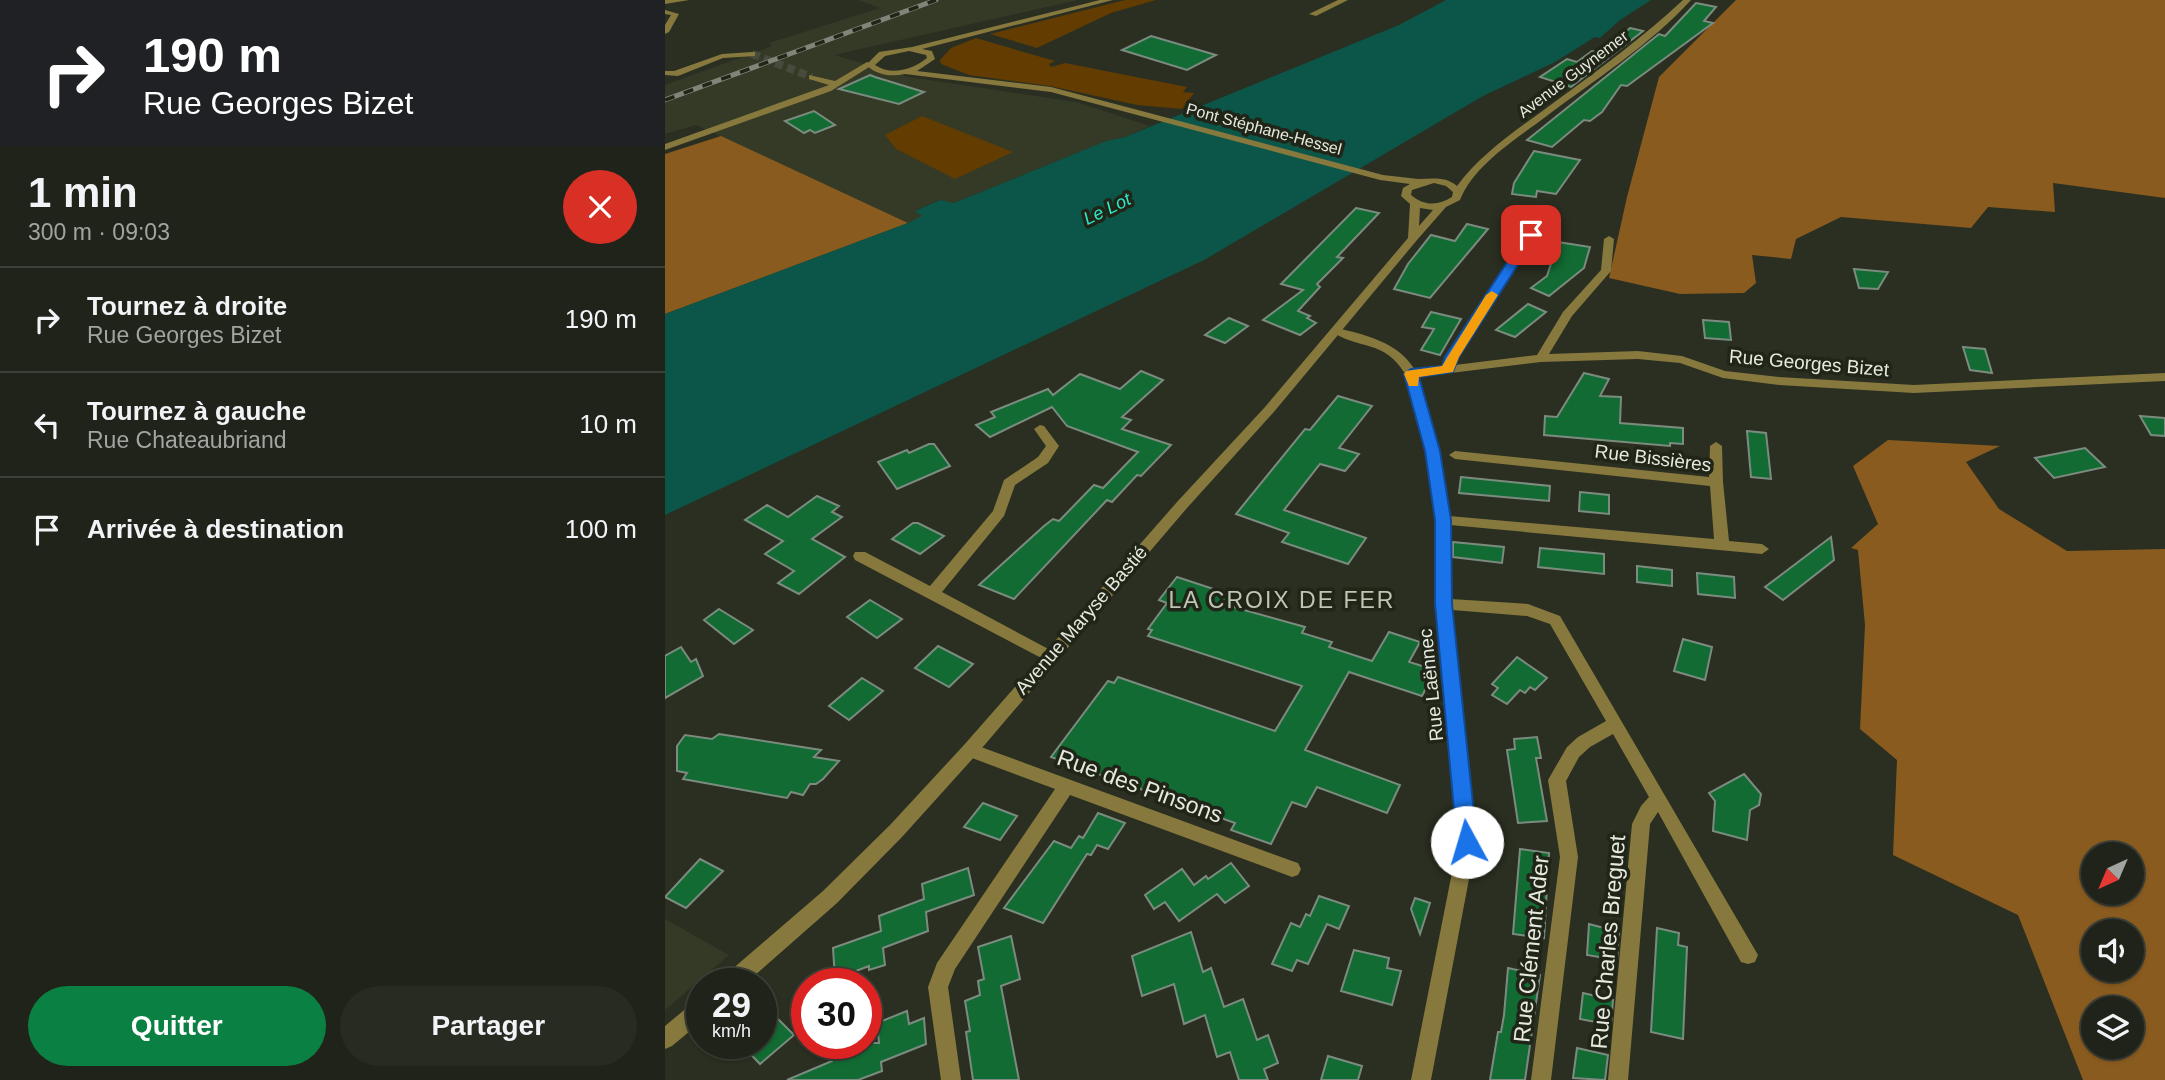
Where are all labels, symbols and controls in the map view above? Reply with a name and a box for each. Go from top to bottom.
street label: Avenue Guynemer [1515,27,1632,121]
icon: right [28,28,119,119]
text: 190 m [143,28,282,82]
text: Rue Georges Bizet [143,85,413,121]
street label: Pont Stéphane-Hessel [1184,100,1344,158]
text: 1 min [28,169,138,216]
button: close [563,170,637,244]
water label: Le Lot [1080,189,1135,229]
pin [1501,205,1561,265]
icon: arrive [1512,216,1550,254]
text: 300 m · 09:03 [28,219,170,245]
text: Tournez à droite [87,291,287,321]
icon: right [28,301,66,339]
text: 190 m [565,304,637,334]
text: Rue Georges Bizet [87,322,281,348]
street label: Rue Georges Bizet [1728,346,1891,381]
text: Tournez à gauche [87,396,306,426]
icon: left [28,406,66,444]
text: 10 m [579,409,637,439]
text: Rue Chateaubriand [87,427,286,453]
street label: Rue Bissières [1594,440,1712,476]
icon: arrive [28,511,66,549]
text: Arrivée à destination [87,514,344,544]
text: 100 m [565,514,637,544]
street label: Avenue Maryse Bastié [1011,542,1151,698]
district label: LA CROIX DE FER [1169,587,1395,613]
street label: Rue Laënnec [1415,628,1447,742]
street label: Rue des Pinsons [1054,744,1226,828]
position arrow [1430,805,1504,879]
street label: Rue Charles Breguet [1586,833,1630,1050]
north arrow [2081,842,2144,905]
map controls [2081,842,2144,1059]
street label: Rue Clément Ader [1508,854,1554,1044]
button: sound [2081,919,2144,982]
speed limit sign: 30 [791,968,882,1059]
text: 29 [712,985,751,1024]
button: Quitter [28,986,326,1066]
button: Partager [340,986,637,1066]
button: layers [2081,996,2144,1059]
text: km/h [712,1021,751,1041]

